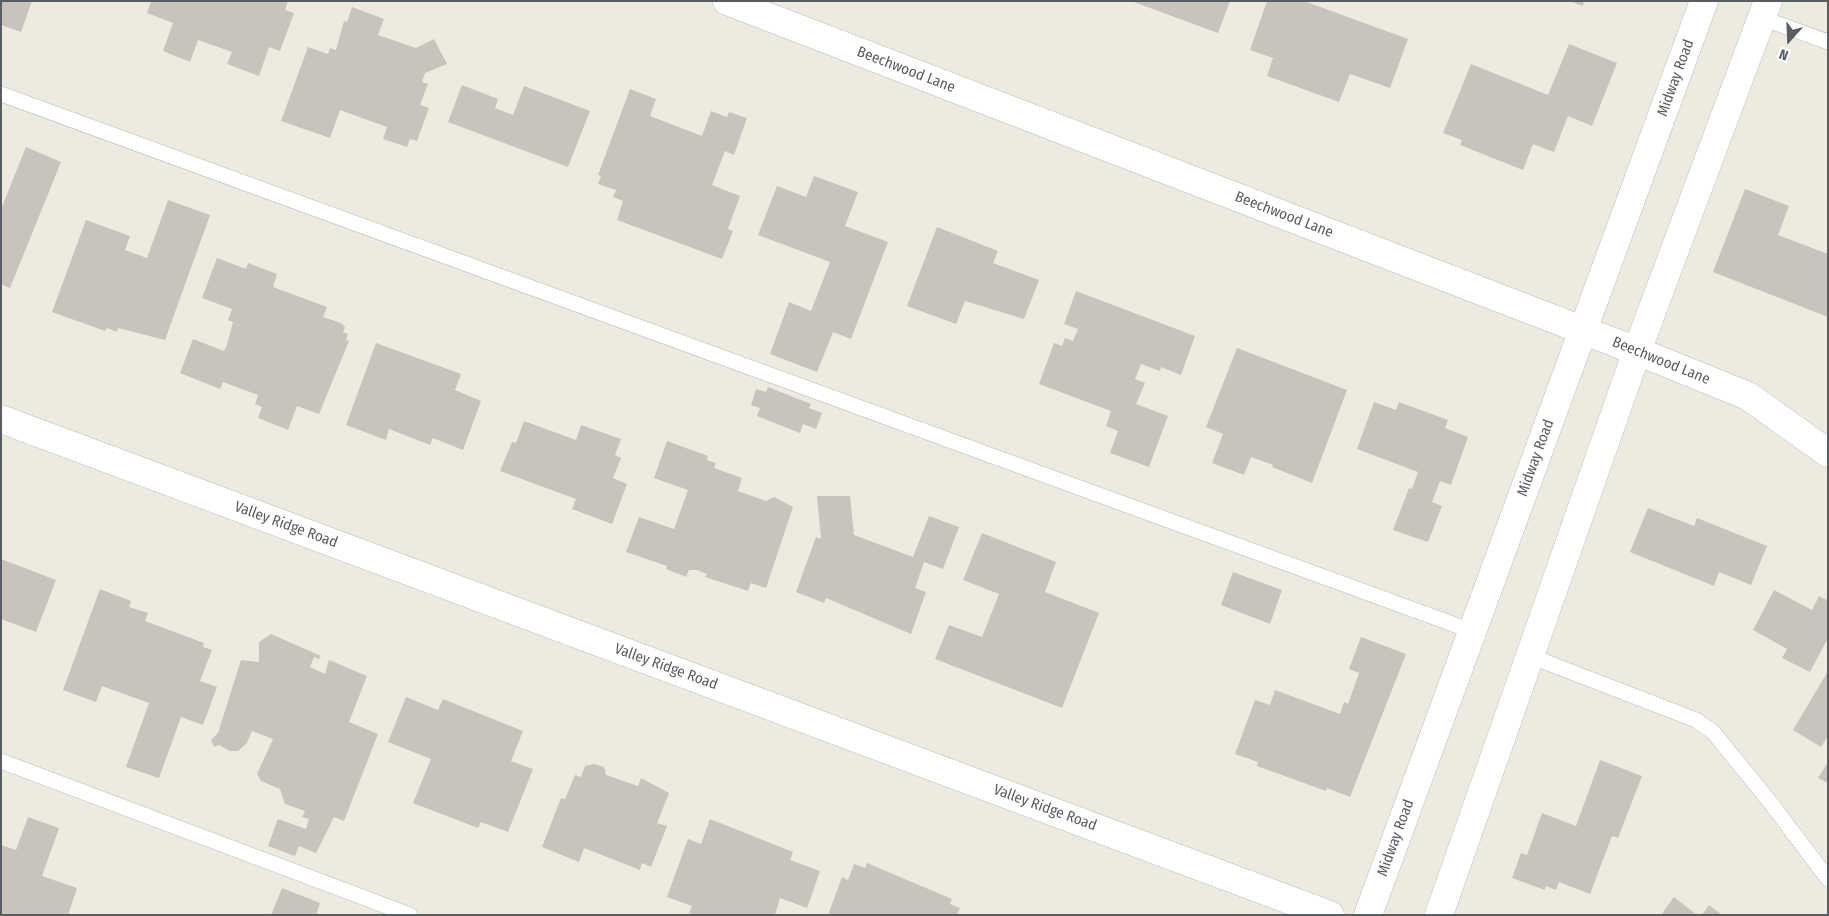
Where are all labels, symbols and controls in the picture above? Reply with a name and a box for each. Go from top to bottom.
north arrow [1764,15,1814,65]
street label: Midway Road [1654,37,1698,119]
street label: Beechwood Lane [854,43,958,97]
text: N [1777,45,1791,64]
street label: Beechwood Lane [1232,188,1336,242]
street label: Beechwood Lane [1610,333,1712,389]
street label: Midway Road [1514,417,1558,499]
street label: Valley Ridge Road [232,498,340,552]
street label: Valley Ridge Road [612,640,720,694]
street label: Valley Ridge Road [991,781,1099,835]
street label: Midway Road [1374,797,1418,879]

